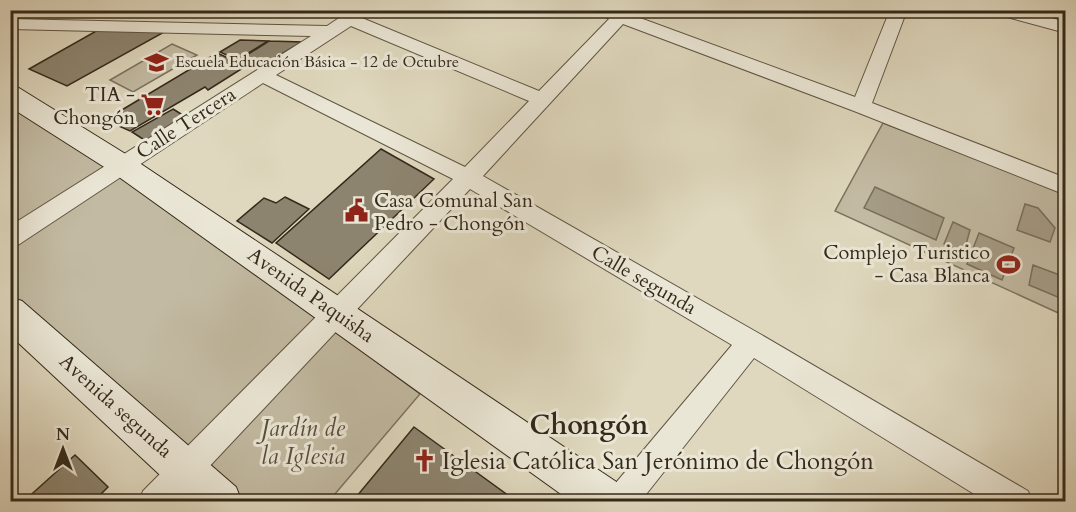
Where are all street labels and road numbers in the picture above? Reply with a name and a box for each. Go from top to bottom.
street label: Calle Tercera [131,81,241,165]
street label: Calle segunda [587,239,702,321]
street label: Avenida Paquisha [242,241,380,349]
street label: Avenida segunda [54,348,179,464]

